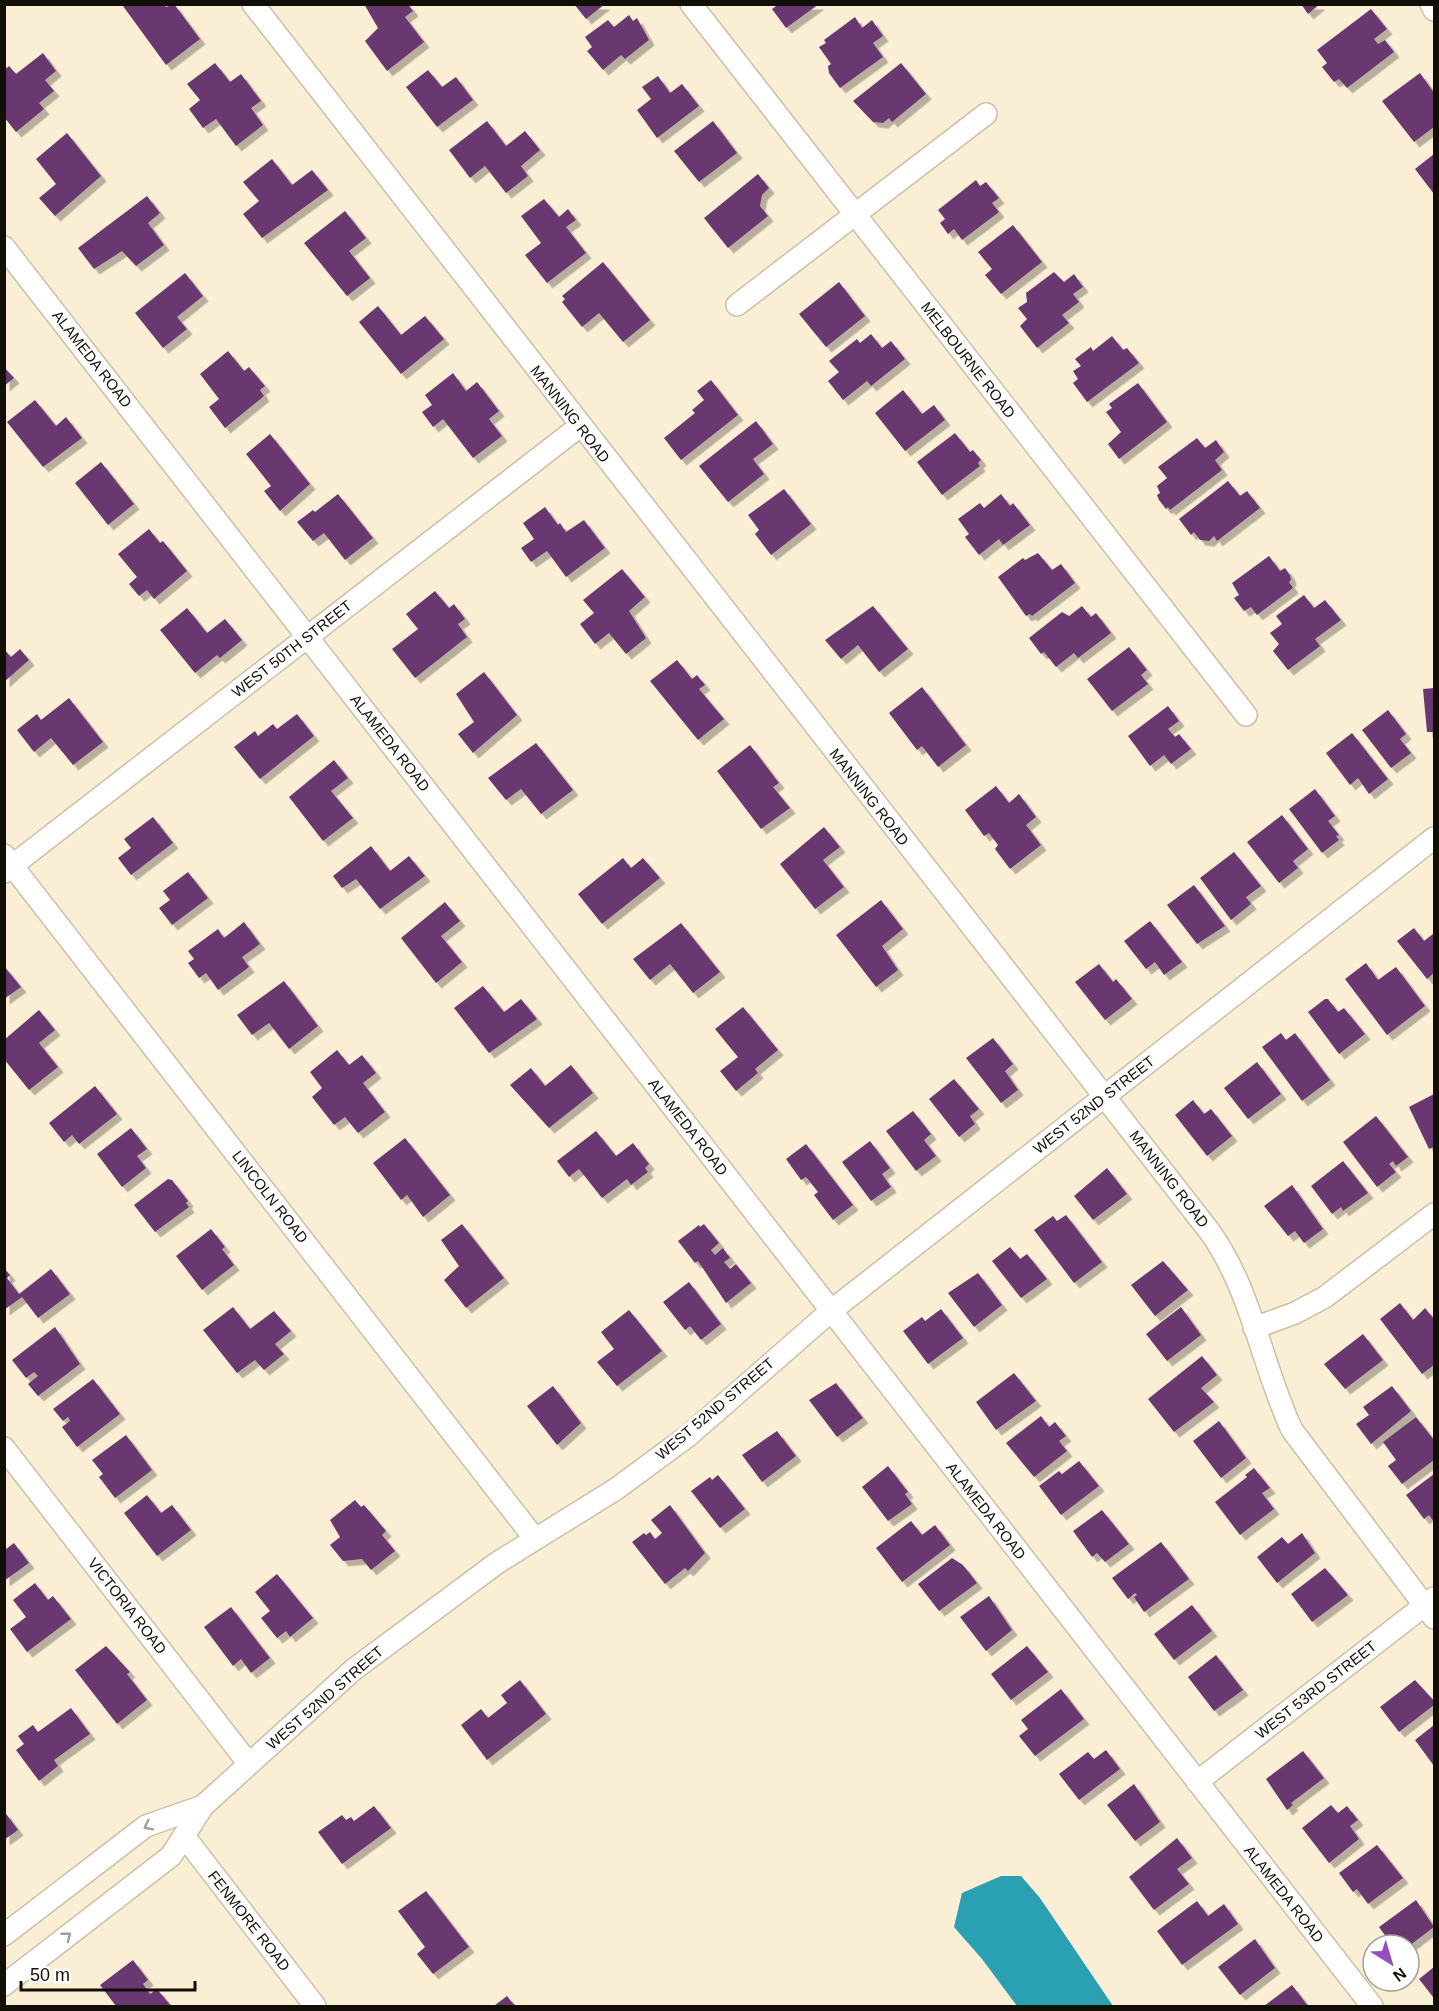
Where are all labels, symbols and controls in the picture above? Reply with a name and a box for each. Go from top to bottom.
street label: MELBOURNE ROAD [918,298,1019,421]
street label: ALAMEDA ROAD [49,307,136,411]
street label: MANNING ROAD [527,362,614,466]
street label: WEST 50TH STREET [228,597,355,701]
street label: ALAMEDA ROAD [347,691,434,795]
street label: MANNING ROAD [826,745,913,849]
street label: WEST 52ND STREET [1030,1052,1158,1157]
street label: ALAMEDA ROAD [645,1075,732,1179]
street label: MANNING ROAD [1126,1127,1213,1231]
street label: LINCOLN ROAD [229,1147,312,1246]
street label: WEST 52ND STREET [652,1354,777,1463]
street label: ALAMEDA ROAD [943,1459,1030,1563]
street label: VICTORIA ROAD [85,1554,170,1657]
street label: WEST 53RD STREET [1252,1637,1380,1742]
street label: WEST 52ND STREET [263,1642,386,1753]
one-way arrow [144,1819,155,1831]
street label: ALAMEDA ROAD [1241,1842,1328,1946]
street label: FENMORE ROAD [205,1867,294,1974]
one-way arrow [61,1933,72,1944]
north arrow [1361,1933,1421,1993]
scale bar [21,1954,195,1992]
text: N [1390,1964,1409,1985]
text: 50 m [30,1965,70,1985]

